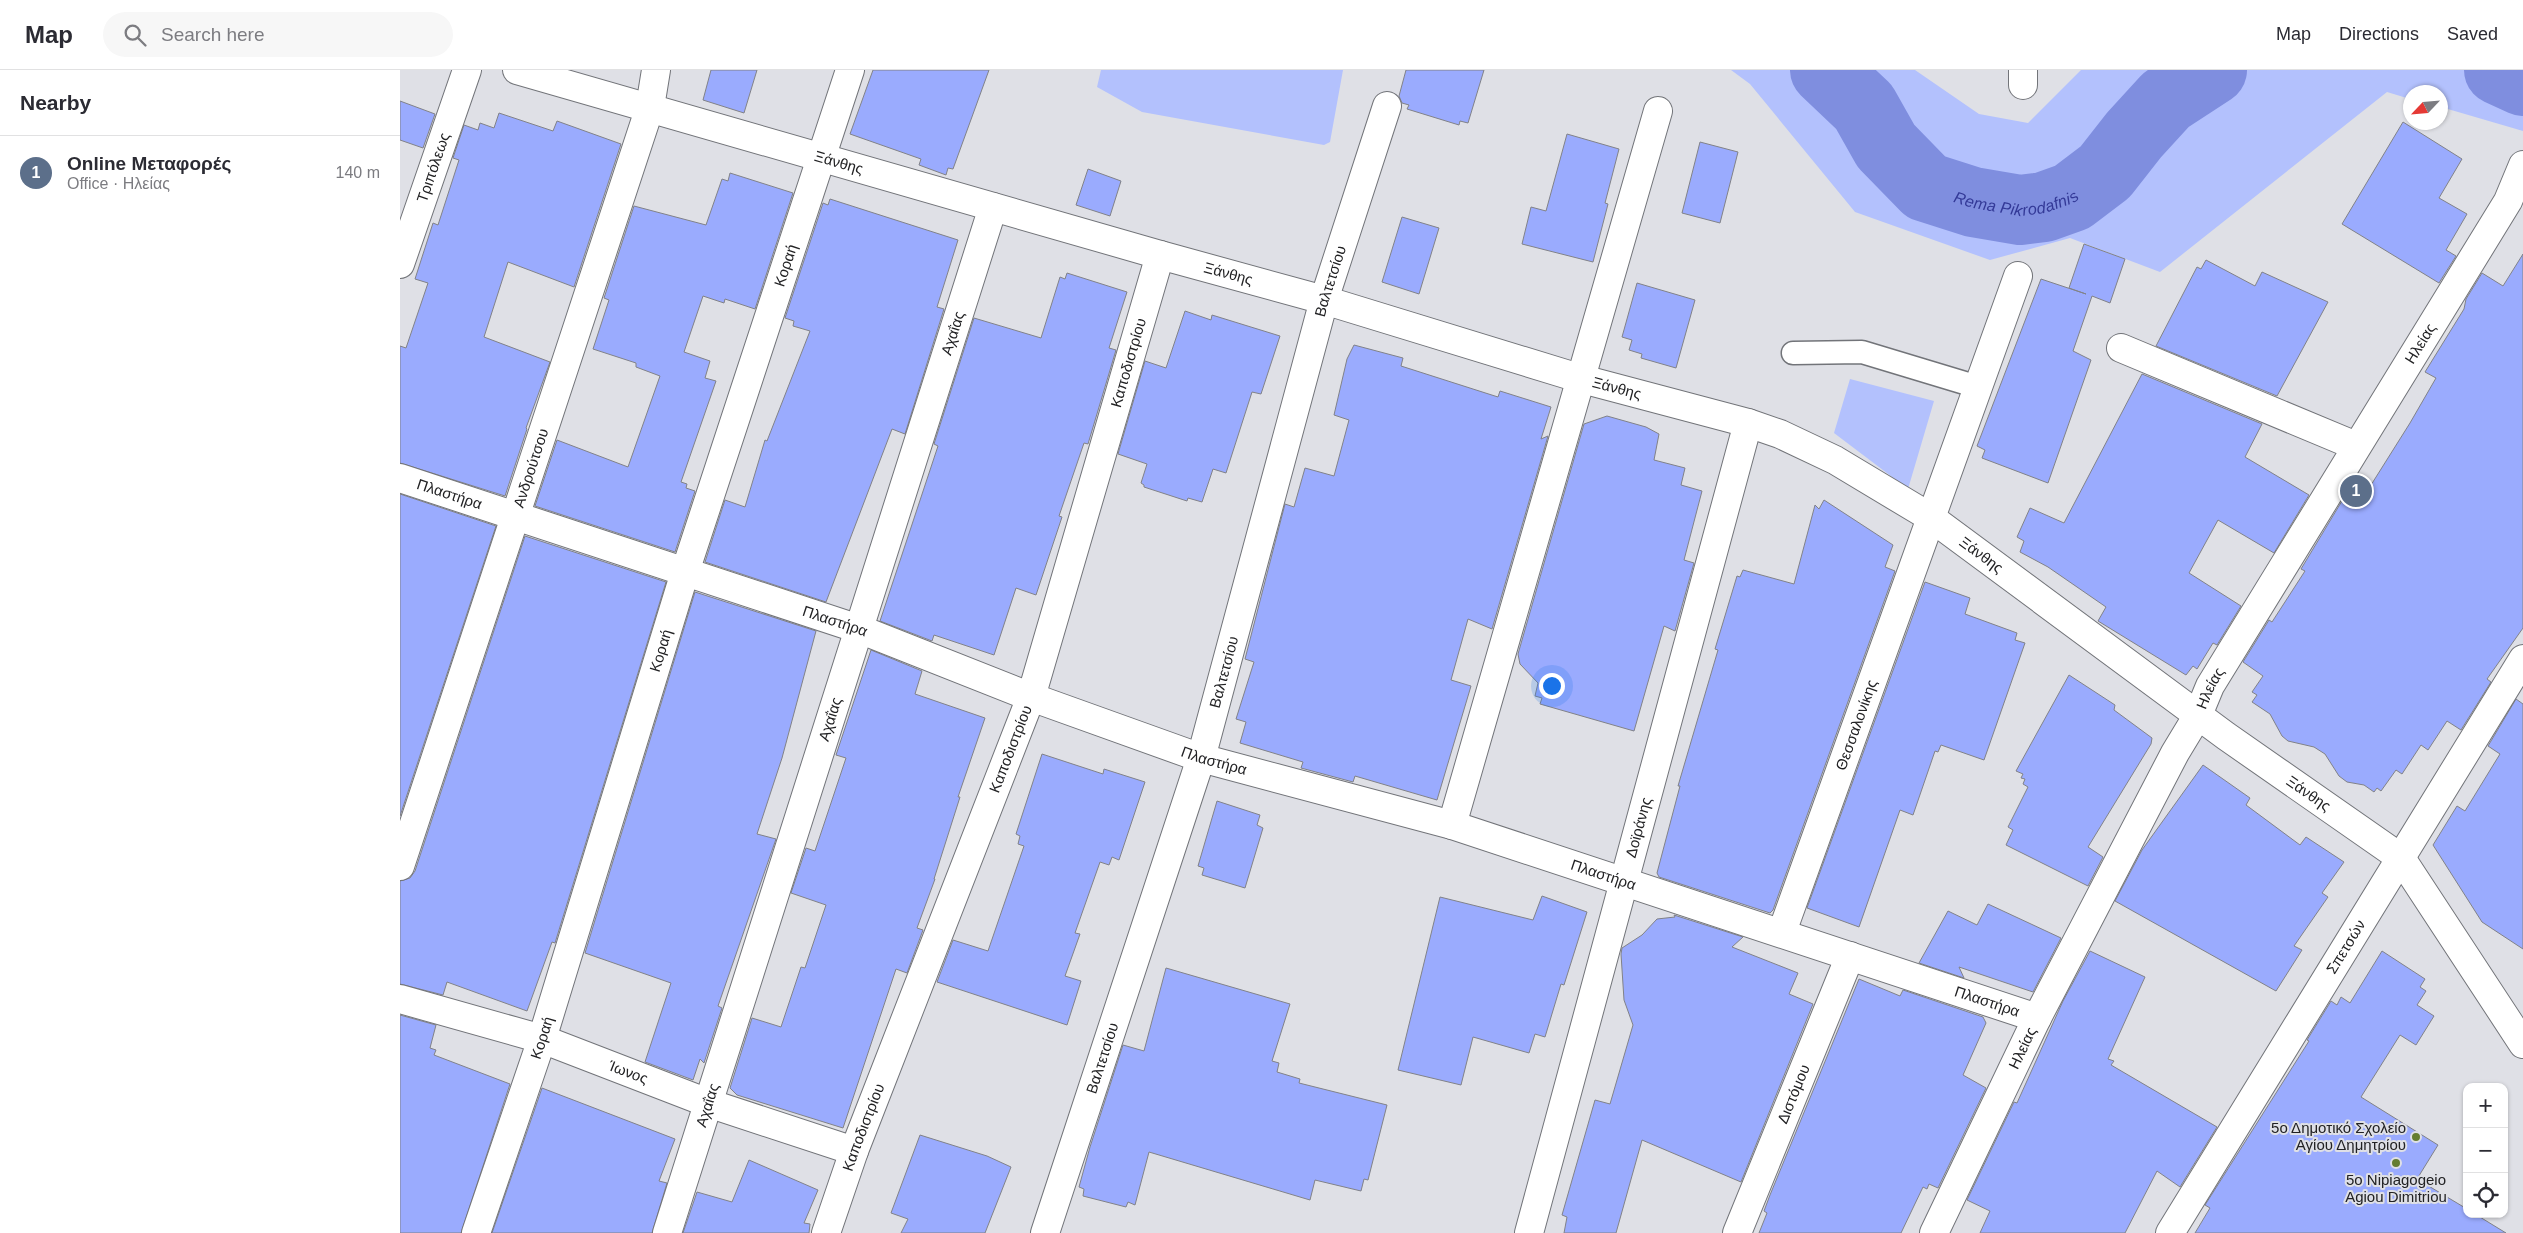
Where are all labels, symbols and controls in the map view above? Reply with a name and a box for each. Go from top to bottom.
search box [103,12,453,57]
text: Map [25,21,73,48]
icon: search [121,21,149,49]
text: Search here [161,24,265,45]
text: Map [2276,24,2311,44]
text: Directions [2339,24,2419,44]
text: Saved [2447,24,2498,44]
north arrow [2403,85,2448,130]
text: Nearby [20,91,91,114]
street label: Τριπόλεως [413,130,453,205]
street label: Ξάνθης [813,147,865,177]
text: Online Μεταφορές [67,153,231,174]
text: 1 [32,164,40,181]
text: 140 m [336,164,380,181]
text: Office · Ηλείας [67,175,170,192]
water label: Rema Pikrodafnis [1952,187,2082,219]
street label: Κοραή [770,242,800,289]
street label: Βαλτετσίου [1311,243,1349,319]
street label: Ξάνθης [1202,258,1255,288]
street label: Αχαΐας [937,309,967,357]
street label: Καποδιστρίου [1107,316,1149,409]
street label: Ηλείας [2401,320,2439,367]
street label: Ξάνθης [1591,373,1643,402]
street label: Ανδρούτσου [510,426,552,510]
pin: 1 [2340,472,2372,510]
street label: Πλαστήρα [415,475,485,513]
street label: Ξάνθης [1957,533,2007,576]
street label: Πλαστήρα [800,602,871,640]
street label: Κοραή [646,627,675,674]
street label: Βαλτετσίου [1206,634,1241,710]
street label: Ηλείας [2192,664,2227,711]
your location [1539,673,1565,699]
street label: Θεσσαλονίκης [1832,677,1880,772]
street label: Αχαΐας [815,695,845,743]
street label: Καποδιστρίου [986,703,1035,795]
street label: Πλαστήρα [1179,743,1249,778]
street label: Ξάνθης [2284,772,2334,814]
street label: Δοϊράνης [1622,795,1654,860]
street label: Πλαστήρα [1569,856,1639,893]
street label: Σπετσών [2323,917,2368,976]
street label: Πλαστήρα [1952,982,2022,1020]
street label: Κοραή [527,1014,556,1061]
street label: Βαλτετσίου [1082,1020,1122,1096]
street label: Ηλείας [2005,1024,2039,1072]
street label: Ίωνος [606,1056,650,1087]
street label: Διστόμου [1774,1062,1813,1126]
street label: Αχαΐας [692,1081,722,1129]
street label: Καποδιστρίου [839,1081,887,1173]
map controls [2463,1083,2508,1218]
button: + [2463,1083,2508,1128]
place label: 5ο Δημοτικό Σχολείο Αγίου Δημητρίου [2271,1119,2406,1153]
button: − [2463,1128,2508,1173]
marker: 5ο Δημοτικό Σχολείο Αγίου Δημητρίου [2410,1131,2422,1143]
marker: 5o Nipiagogeio Agiou Dimitriou [2390,1157,2402,1169]
place label: 5o Nipiagogeio Agiou Dimitriou [2345,1171,2447,1205]
button: locate [2463,1173,2508,1218]

